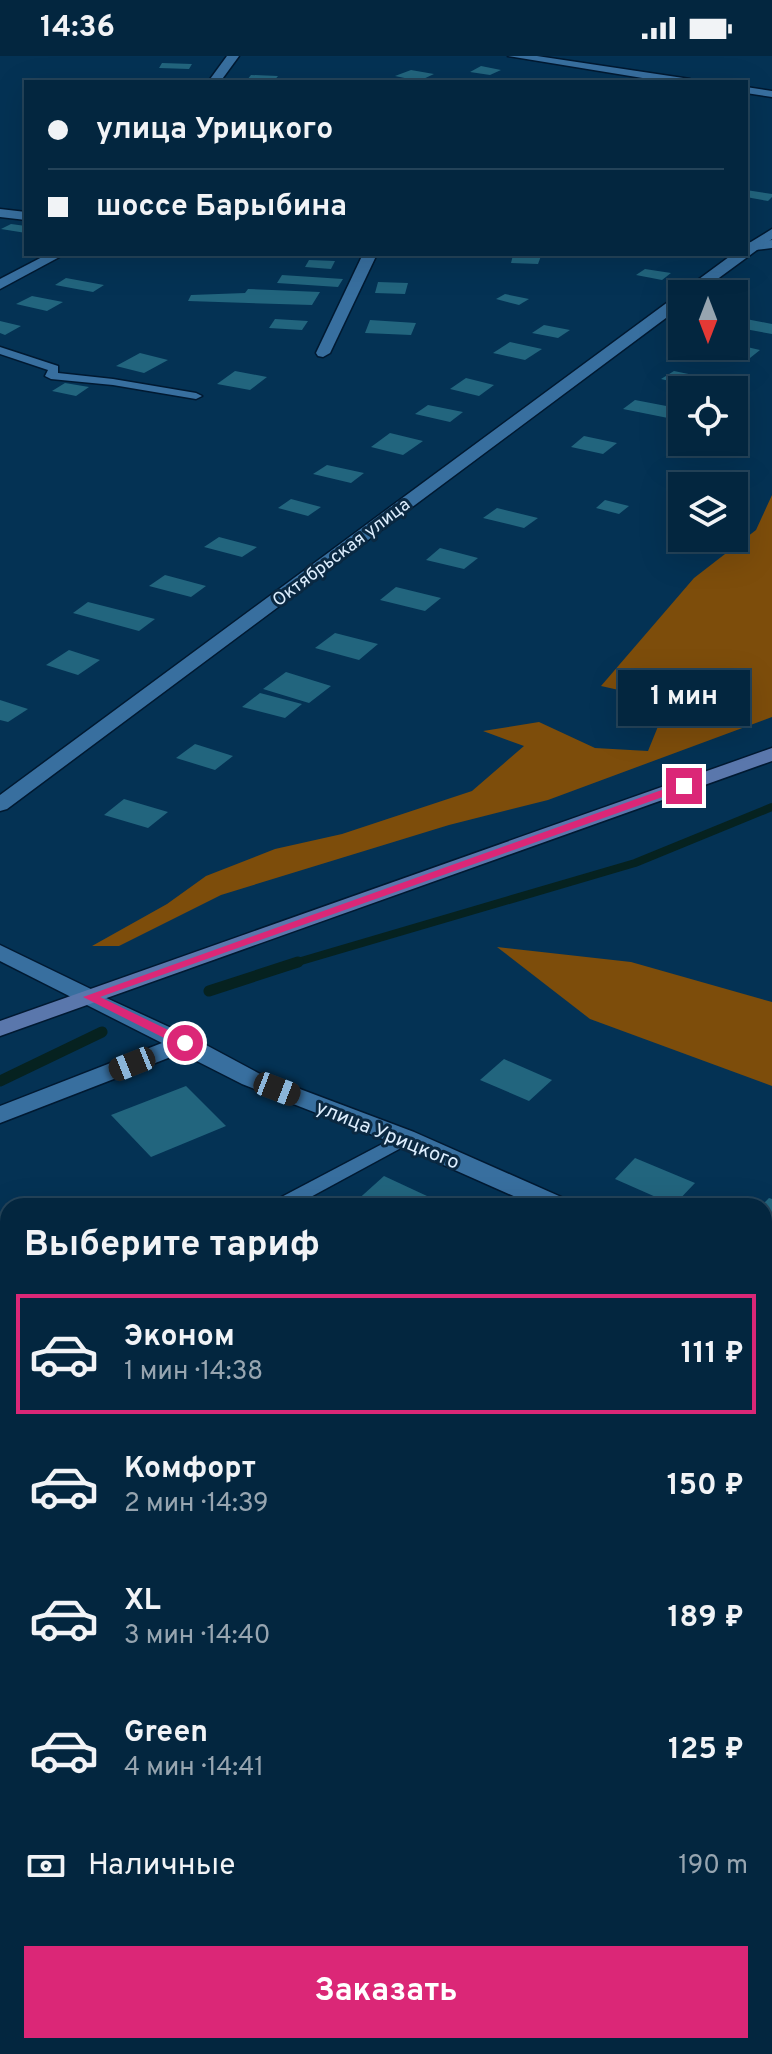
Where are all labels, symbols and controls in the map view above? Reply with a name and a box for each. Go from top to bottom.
text: 14:36 [40,10,115,47]
text: улица Урицкого [96,112,333,149]
text: шоссе Барыбина [96,189,347,226]
north arrow [668,280,748,360]
map controls [668,280,748,552]
button: locate [668,376,748,456]
button: layers [668,472,748,552]
street label: Октябрьская улица [268,494,415,613]
callout: 1 мин [618,670,750,726]
text: 1 мин [650,681,718,714]
route end [666,768,702,804]
route start [167,1025,203,1061]
car [105,1044,159,1084]
car [250,1069,304,1109]
street label: улица Урицкого [312,1095,463,1177]
text: Выберите тариф [24,1223,320,1269]
icon: car [28,1318,100,1390]
text: Эконом [124,1319,235,1356]
text: 111 ₽ [681,1336,744,1373]
text: 1 мин · 14:38 [124,1356,263,1389]
icon: car [28,1450,100,1522]
text: Комфорт [124,1451,256,1488]
text: 150 ₽ [667,1468,744,1505]
text: 2 мин · 14:39 [124,1488,269,1521]
icon: car [28,1582,100,1654]
text: XL [124,1583,161,1620]
text: 189 ₽ [668,1600,744,1637]
text: 3 мин · 14:40 [124,1620,271,1653]
icon: car [28,1714,100,1786]
text: Green [124,1715,208,1752]
text: 125 ₽ [668,1732,744,1769]
text: 4 мин · 14:41 [124,1752,264,1785]
icon: cash [24,1844,68,1888]
text: Наличные [88,1848,235,1885]
text: 190 m [678,1850,748,1883]
button: Заказать [24,1946,748,2038]

